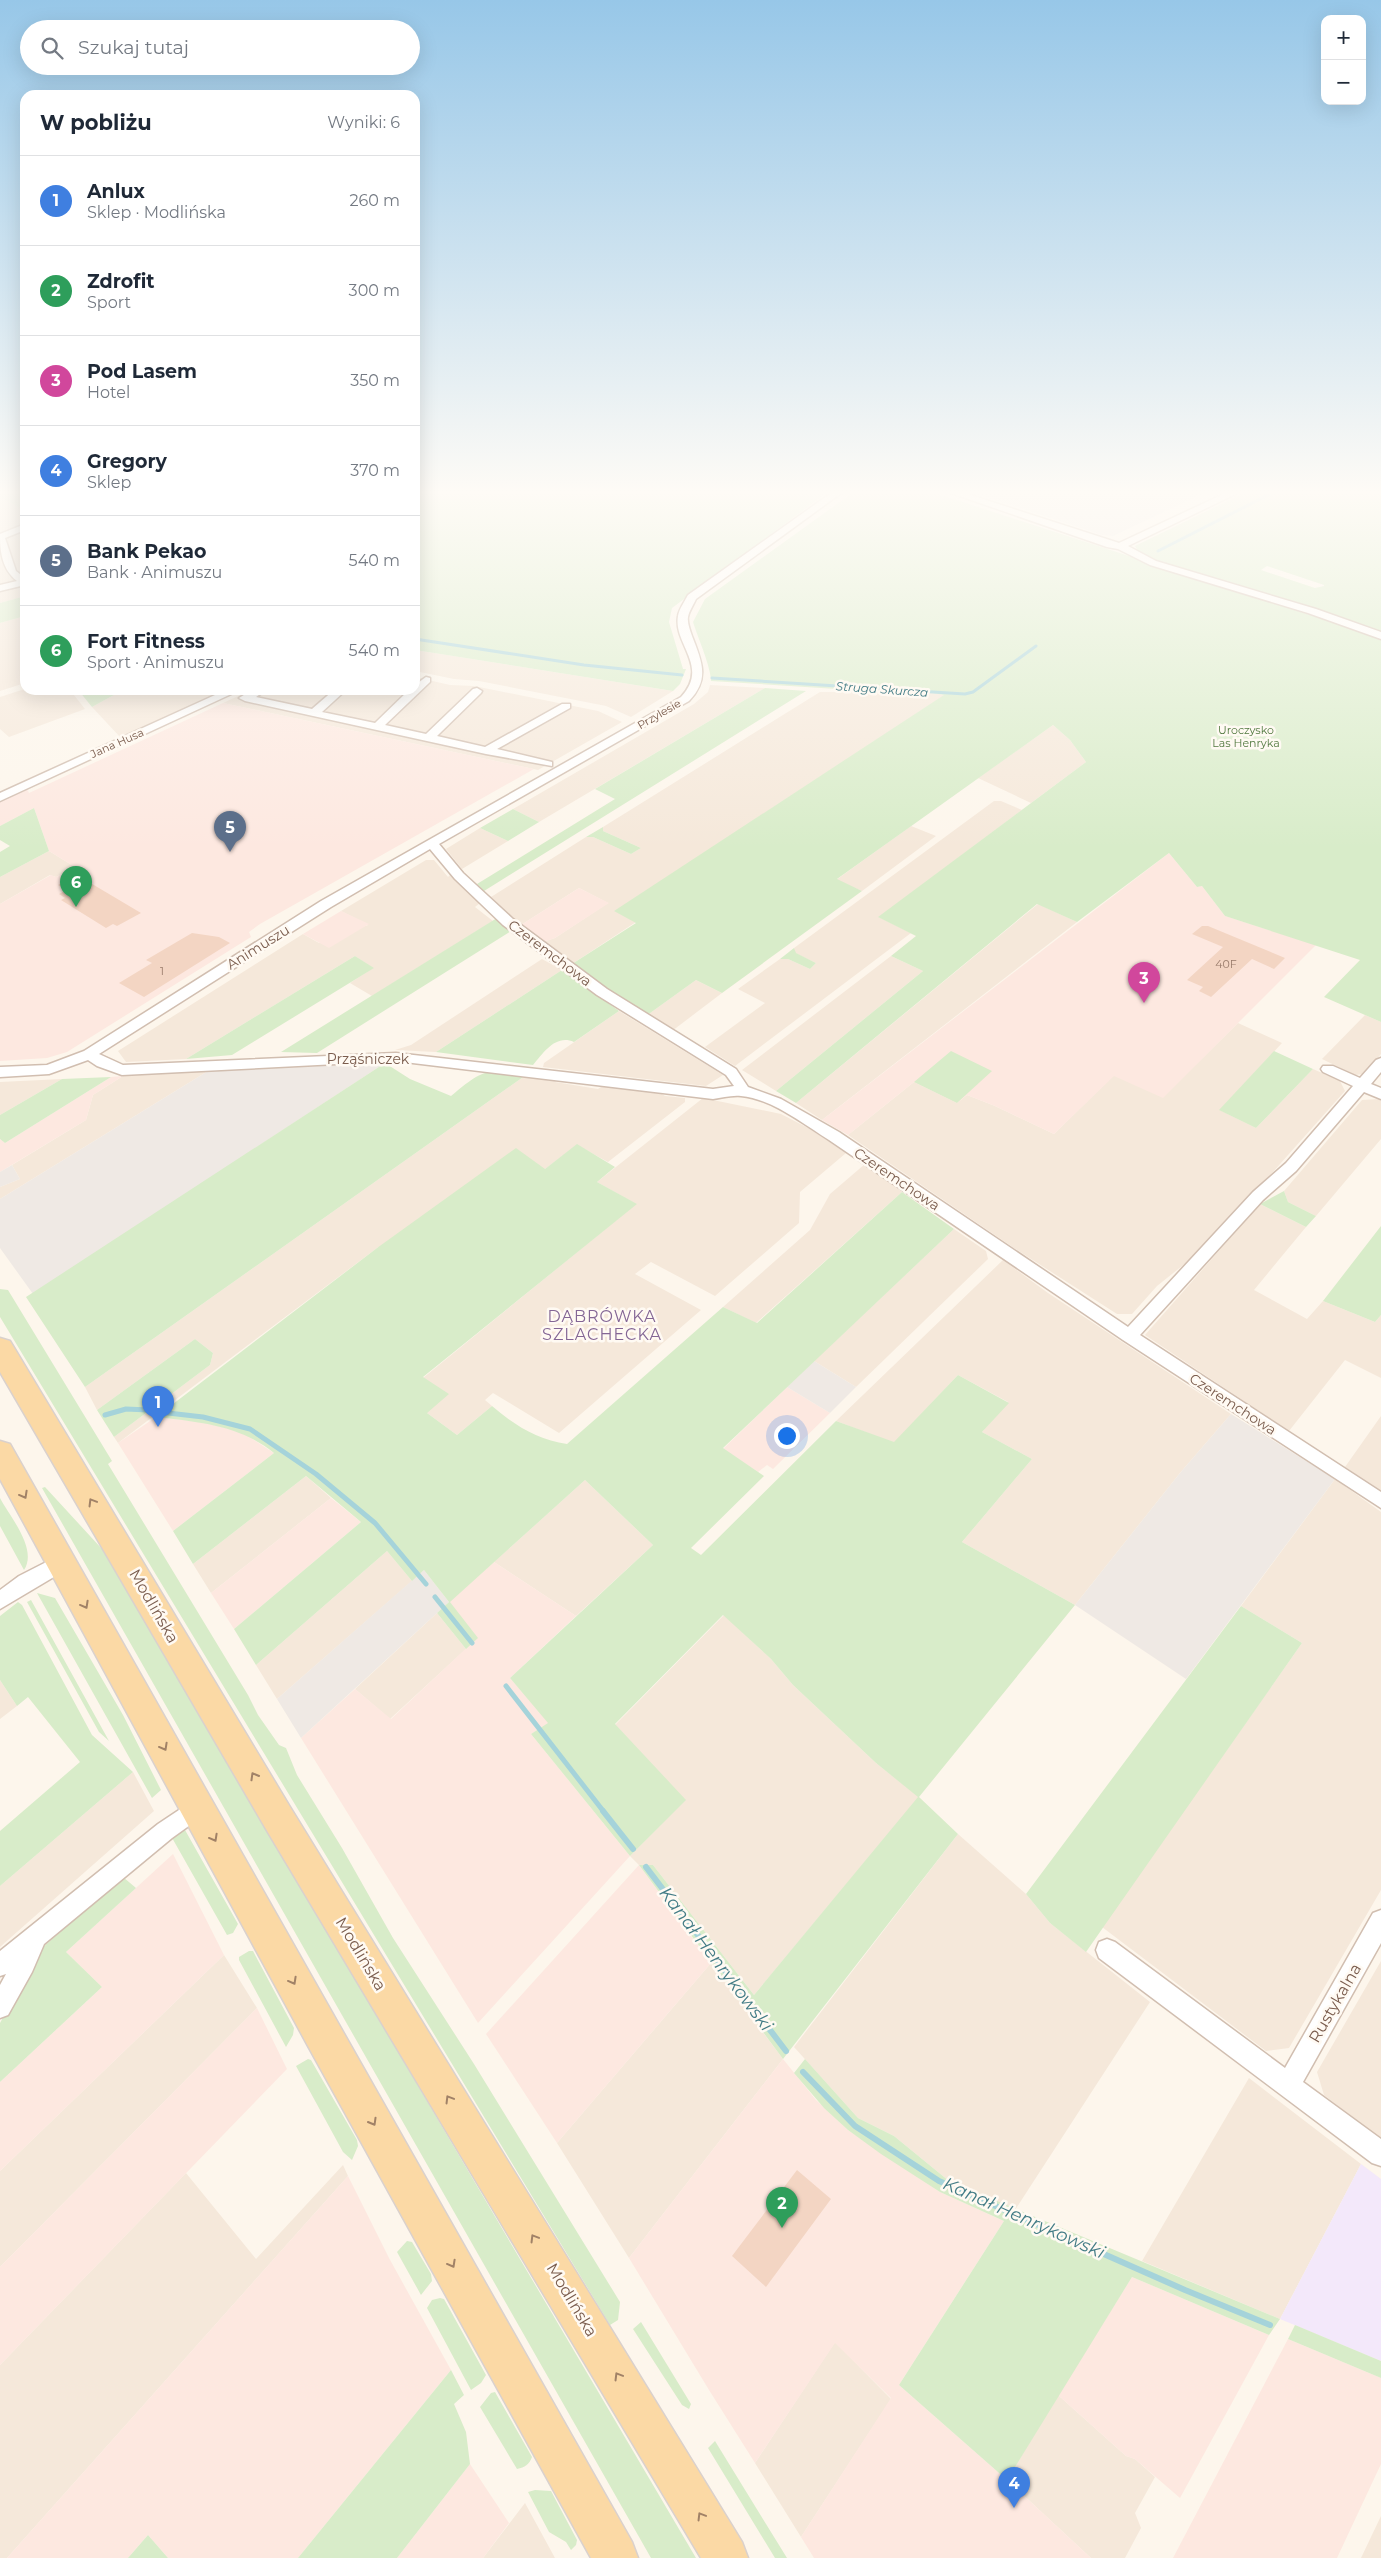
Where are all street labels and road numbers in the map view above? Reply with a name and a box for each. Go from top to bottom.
street label: Przylesie [635,696,684,732]
street label: Jana Husa [87,725,146,761]
street label: Czeremchowa [505,916,595,990]
street label: Animuszu [223,921,293,973]
street label: Prząśniczek [327,1050,410,1068]
street label: Czeremchowa [851,1144,943,1214]
street label: Czeremchowa [1186,1369,1280,1439]
street label: Modlińska [125,1566,183,1646]
street label: Modlińska [332,1914,390,1994]
street label: Rustykalna [1305,1960,1365,2046]
street label: Modlińska [543,2260,601,2340]

